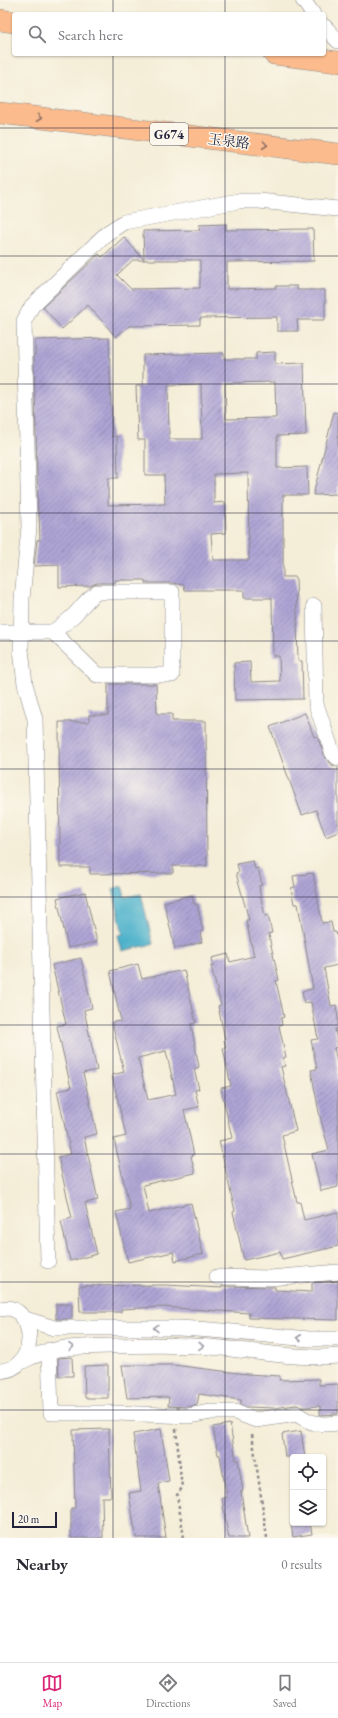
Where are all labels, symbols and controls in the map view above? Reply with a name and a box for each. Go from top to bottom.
search box [12,12,326,56]
icon: search [26,23,48,45]
text: Search here [58,25,123,44]
one-way arrow [36,113,42,122]
road number: G674 [150,123,188,145]
street label: 玉泉路 [207,130,251,152]
one-way arrow [262,141,268,150]
one-way arrow [153,1324,159,1332]
one-way arrow [296,1334,302,1343]
one-way arrow [198,1342,204,1350]
one-way arrow [68,1343,74,1351]
map controls [290,1454,326,1526]
button: locate [290,1454,326,1490]
button: layers [290,1490,326,1526]
scale bar [12,1510,57,1529]
text: 20 m [18,1512,39,1526]
text: Nearby [16,1553,68,1575]
text: 0 results [281,1556,322,1573]
tab: Map [41,1672,63,1710]
tab: Directions [146,1672,190,1710]
tab: Saved [273,1672,297,1710]

